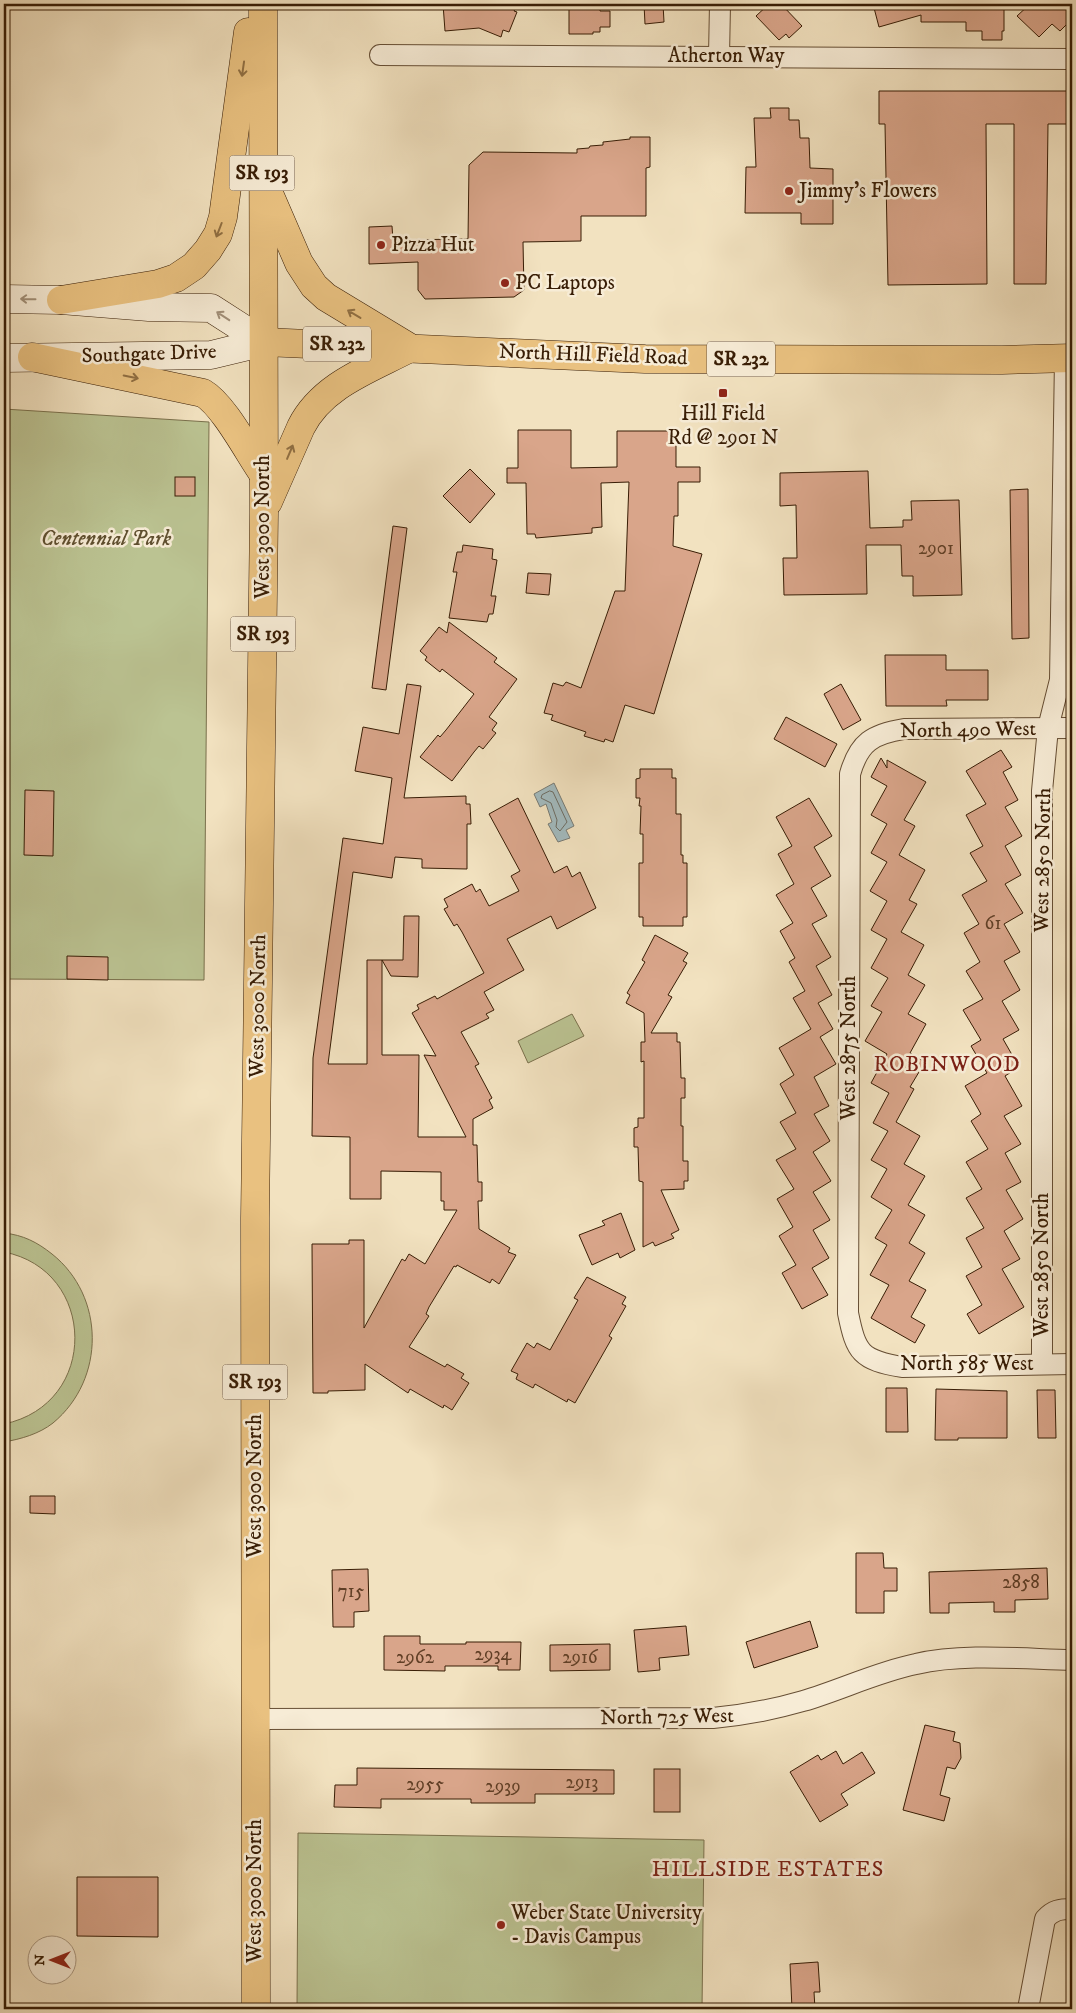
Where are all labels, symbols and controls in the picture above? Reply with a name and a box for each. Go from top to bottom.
street label: Atherton Way [668,43,785,69]
one-way arrow [238,61,248,77]
road number: SR 193 [230,156,294,190]
place label: Jimmy's Flowers [797,178,937,204]
marker: Jimmy's Flowers [783,185,795,197]
one-way arrow [214,222,223,237]
place label: Pizza Hut [391,232,475,258]
marker: Pizza Hut [375,239,387,251]
place label: PC Laptops [515,270,615,296]
marker: PC Laptops [499,277,511,289]
one-way arrow [20,295,36,304]
one-way arrow [347,308,361,318]
one-way arrow [216,310,230,321]
road number: SR 232 [303,326,371,362]
street label: Southgate Drive [81,339,217,369]
street label: North Hill Field Road [498,339,688,371]
road number: SR 232 [707,342,775,376]
one-way arrow [123,373,139,383]
marker: Hill Field Rd @ 2901 N [717,387,729,399]
place label: Hill Field Rd @ 2901 N [668,401,778,451]
one-way arrow [286,445,295,460]
street label: West 3000 North [250,455,276,600]
park label: Centennial Park [41,526,171,552]
house number: 2901 [918,537,954,560]
road number: SR 193 [230,616,296,652]
street label: North 490 West [900,716,1037,744]
street label: West 2850 North [1029,787,1057,934]
house number: 61 [985,912,1001,935]
street label: West 3000 North [244,934,272,1079]
street label: West 2875 North [836,976,862,1121]
district label: ROBINWOOD [873,1051,1021,1078]
street label: West 2850 North [1029,1193,1055,1338]
street label: North 585 West [900,1351,1034,1377]
road number: SR 193 [222,1364,288,1400]
street label: West 3000 North [242,1414,268,1559]
house number: 2858 [1002,1571,1040,1594]
house number: 715 [338,1580,365,1603]
house number: 2934 [475,1643,512,1666]
house number: 2962 [396,1646,435,1669]
house number: 2916 [562,1646,599,1669]
street label: North 725 West [600,1703,734,1731]
house number: 2913 [566,1771,598,1794]
house number: 2955 [406,1773,444,1796]
house number: 2939 [485,1775,521,1798]
street label: West 3000 North [242,1819,268,1964]
district label: HILLSIDE ESTATES [652,1856,884,1883]
place label: Weber State University - Davis Campus [510,1900,703,1950]
marker: Weber State University - Davis Campus [495,1919,507,1931]
north arrow [28,1936,78,1986]
text: N [31,1954,49,1966]

